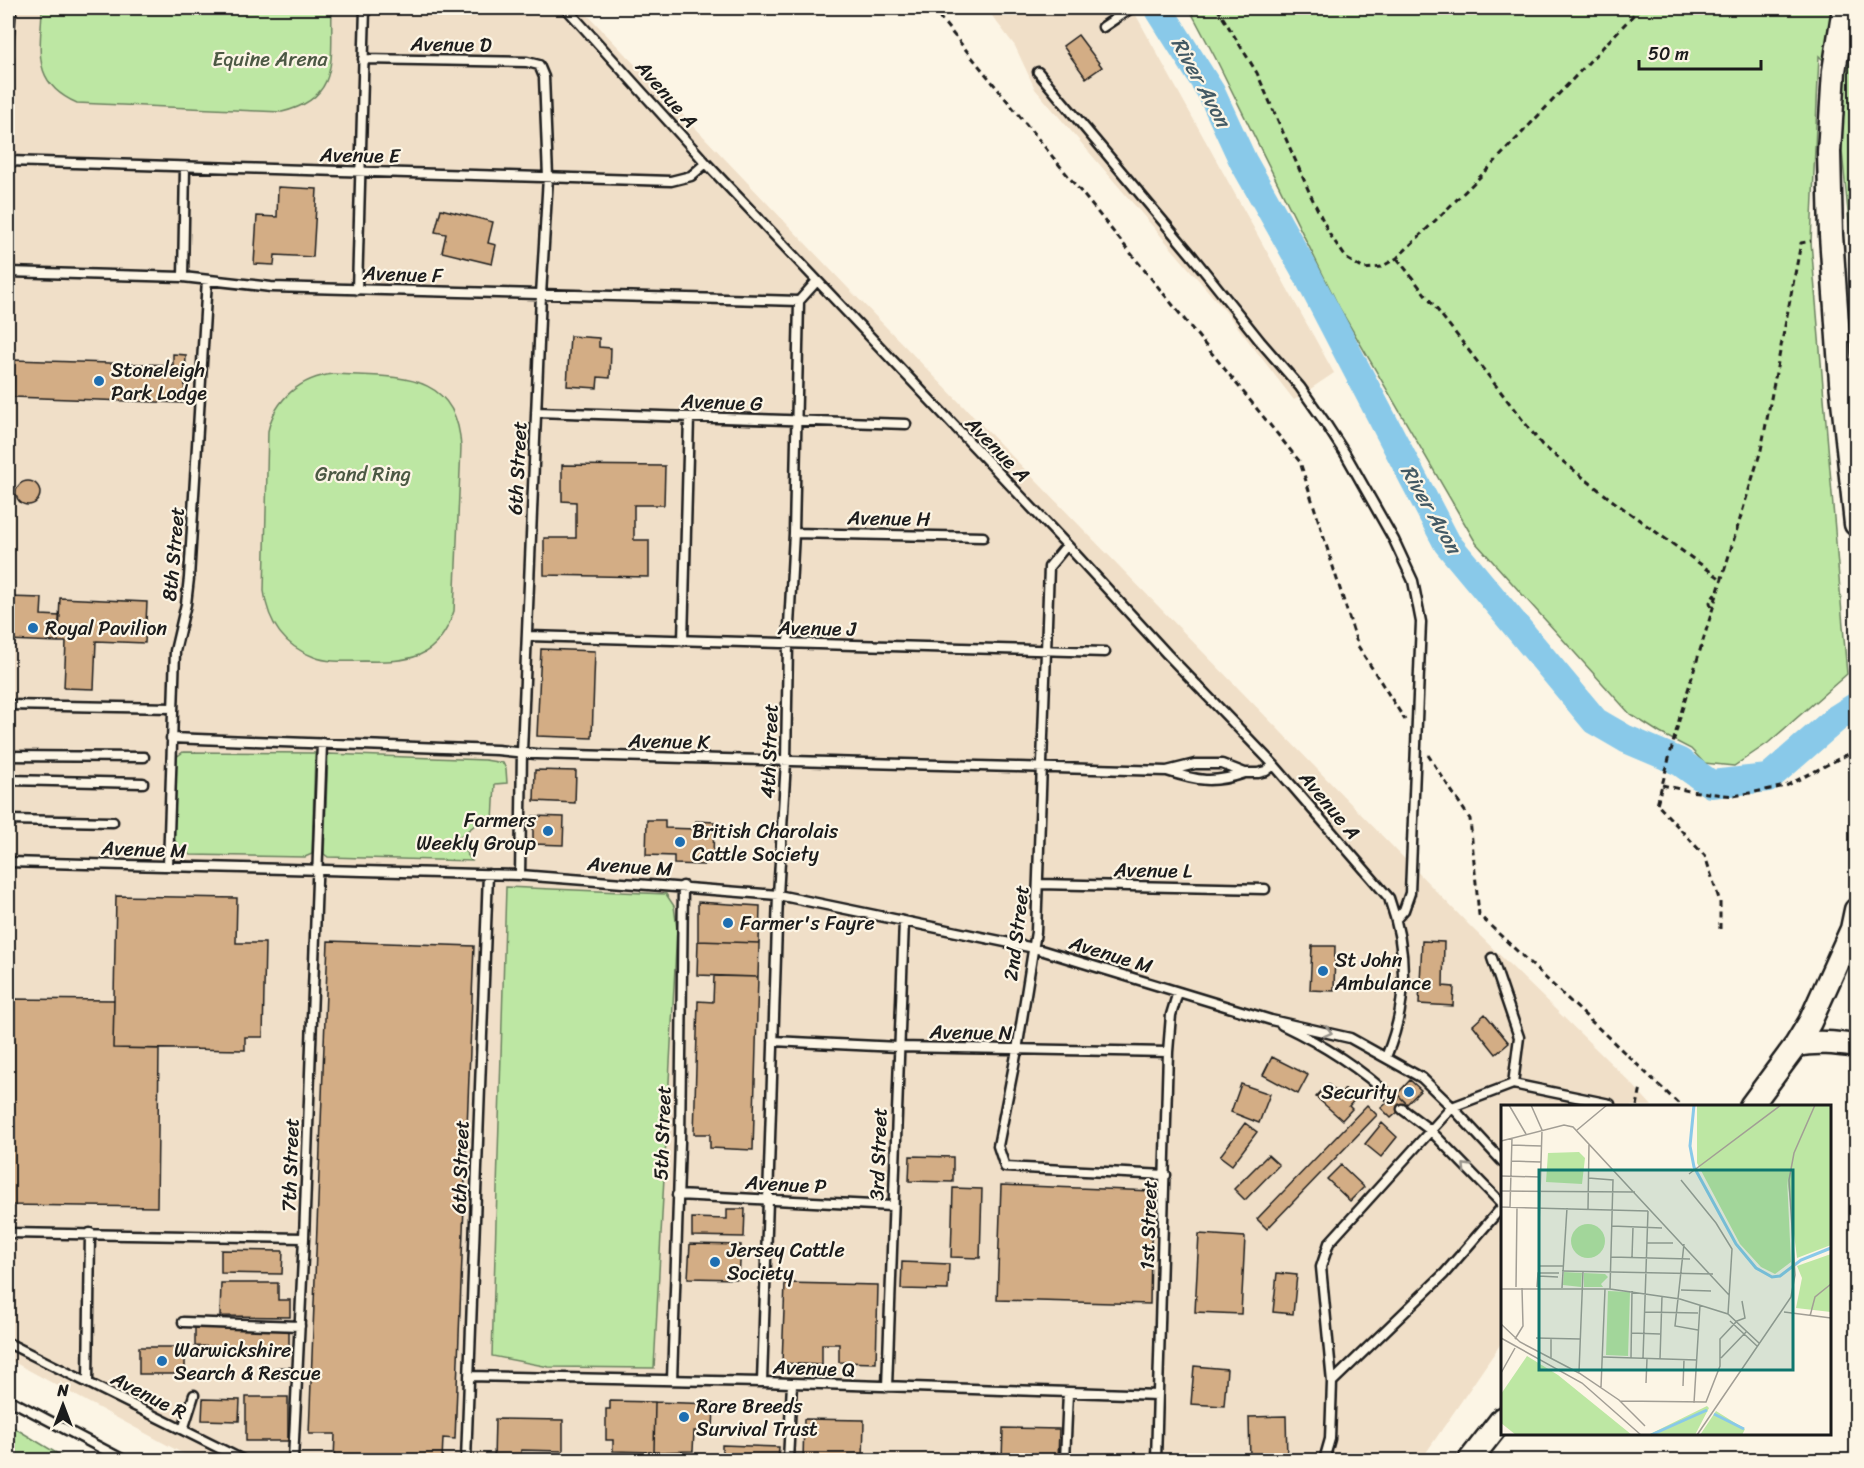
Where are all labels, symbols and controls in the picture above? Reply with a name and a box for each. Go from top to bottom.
street label: Avenue D [409,26,492,63]
water label: River Avon [1161,30,1243,137]
scale bar [1639,33,1760,71]
text: 50 m [1648,38,1689,70]
park label: Equine Arena [212,42,329,77]
street label: Avenue A [626,51,707,137]
street label: Avenue E [319,137,402,174]
street label: Avenue F [361,256,445,293]
place label: Stoneleigh Park Lodge [111,353,207,411]
marker: Stoneleigh Park Lodge [92,374,106,388]
street label: Avenue G [680,384,764,421]
street label: Avenue A [956,407,1039,491]
street label: 6th Street [498,420,537,516]
park label: Grand Ring [315,457,411,492]
water label: River Avon [1390,457,1473,563]
street label: Avenue H [846,500,931,537]
street label: 8th Street [152,505,195,603]
street label: Avenue J [776,610,857,647]
place label: Royal Pavilion [45,611,167,646]
marker: Royal Pavilion [26,621,40,635]
street label: 4th Street [750,703,789,799]
street label: Avenue K [627,723,712,760]
street label: Avenue A [1289,762,1369,848]
place label: Farmers Weekly Group [416,803,537,861]
place label: British Charolais Cattle Society [692,814,839,872]
marker: Farmers Weekly Group [541,824,555,838]
street label: Avenue M [100,830,188,869]
marker: British Charolais Cattle Society [673,835,687,849]
street label: Avenue M [585,846,674,887]
street label: Avenue L [1113,852,1193,889]
street label: 2nd Street [993,883,1040,983]
place label: Farmer's Fayre [740,906,875,941]
marker: Farmer's Fayre [721,916,735,930]
street label: Avenue M [1064,925,1157,984]
place label: St John Ambulance [1334,943,1431,1001]
marker: St John Ambulance [1316,964,1330,978]
street label: Avenue N [928,1014,1013,1051]
one-way arrow [1323,1025,1333,1038]
place label: Security [1321,1075,1398,1110]
street label: 5th Street [643,1085,682,1181]
marker: Security [1402,1085,1416,1099]
inset map [1501,1105,1831,1435]
street label: 3rd Street [859,1107,898,1201]
street label: 7th Street [271,1117,310,1213]
street label: 6th Street [441,1119,480,1215]
one-way arrow [1463,1163,1474,1174]
street label: Avenue P [744,1165,827,1204]
street label: 1st Street [1129,1179,1168,1271]
place label: Jersey Cattle Society [726,1233,845,1291]
marker: Jersey Cattle Society [708,1255,722,1269]
place label: Warwickshire Search & Rescue [174,1333,321,1391]
street label: Avenue Q [771,1350,856,1387]
marker: Warwickshire Search & Rescue [155,1354,169,1368]
street label: Avenue R [104,1361,193,1429]
north arrow [33,1375,93,1435]
text: N [56,1376,69,1405]
place label: Rare Breeds Survival Trust [696,1389,818,1447]
marker: Rare Breeds Survival Trust [677,1410,691,1424]

